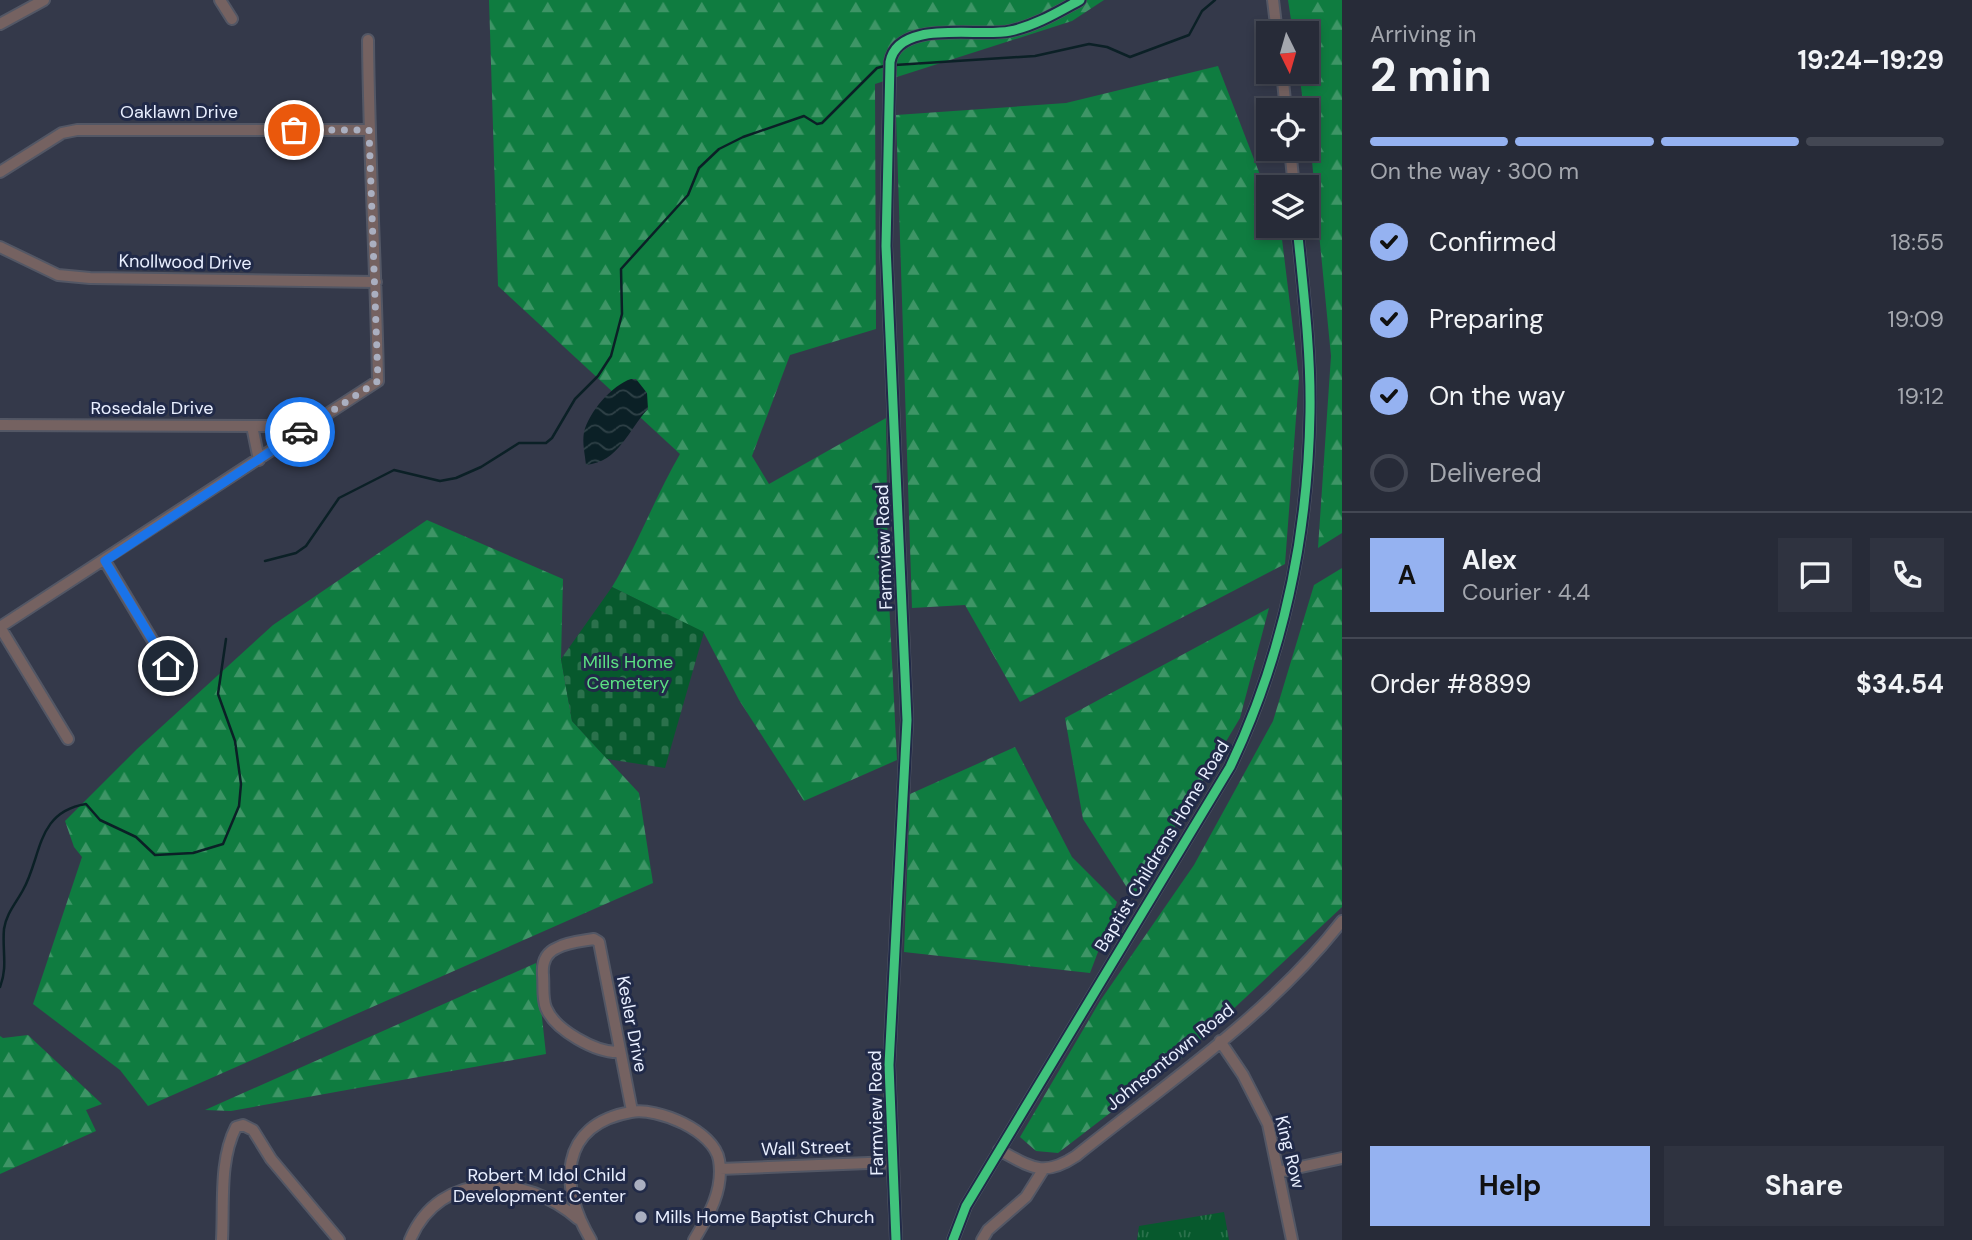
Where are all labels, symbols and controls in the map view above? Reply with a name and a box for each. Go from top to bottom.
text: Arriving in [1370,19,1476,49]
north arrow [1256,21,1320,84]
map controls [1256,21,1319,238]
text: 19:24–19:29 [1798,43,1944,77]
text: 2 min [1370,45,1492,105]
button: locate [1256,98,1319,161]
street label: Oaklawn Drive [120,100,238,124]
pin [264,100,324,160]
icon: bag [275,111,313,149]
text: On the way · 300 m [1370,156,1579,186]
button: layers [1256,175,1319,238]
icon: check [1370,223,1408,261]
text: Confirmed [1429,225,1556,259]
text: 18:55 [1890,227,1944,257]
street label: Knollwood Drive [118,249,252,275]
icon: check [1370,300,1408,338]
text: Preparing [1429,302,1544,336]
text: 19:09 [1888,304,1944,334]
icon: check [1370,377,1408,415]
text: On the way [1429,379,1565,413]
text: 19:12 [1897,381,1944,411]
street label: Rosedale Drive [91,396,213,420]
courier [265,397,335,467]
icon: car [281,413,319,451]
text: Delivered [1429,456,1542,490]
street label: Farmview Road [870,484,898,610]
button: chat [1778,538,1852,612]
button: phone [1870,538,1944,612]
text: Alex [1462,543,1517,577]
text: A [1398,558,1416,592]
text: Courier · 4.4 [1462,577,1590,607]
pin [138,636,198,696]
icon: home [149,647,187,685]
park label: Mills Home Cemetery [583,650,673,695]
text: Order #8899 [1370,667,1531,701]
text: $34.54 [1856,667,1944,701]
street label: Baptist Childrens Home Road [1089,736,1235,956]
street label: Kesler Drive [611,974,653,1074]
street label: Johnsontown Road [1101,998,1239,1116]
street label: Farmview Road [863,1050,889,1176]
street label: King Row [1269,1113,1311,1191]
street label: Wall Street [761,1134,851,1162]
button: Help [1370,1146,1650,1226]
button: Share [1664,1146,1944,1226]
place label: Robert M Idol Child Development Center [453,1163,626,1208]
marker: Robert M Idol Child Development Center [632,1177,648,1193]
place label: Mills Home Baptist Church [655,1205,874,1229]
marker: Mills Home Baptist Church [633,1209,649,1225]

